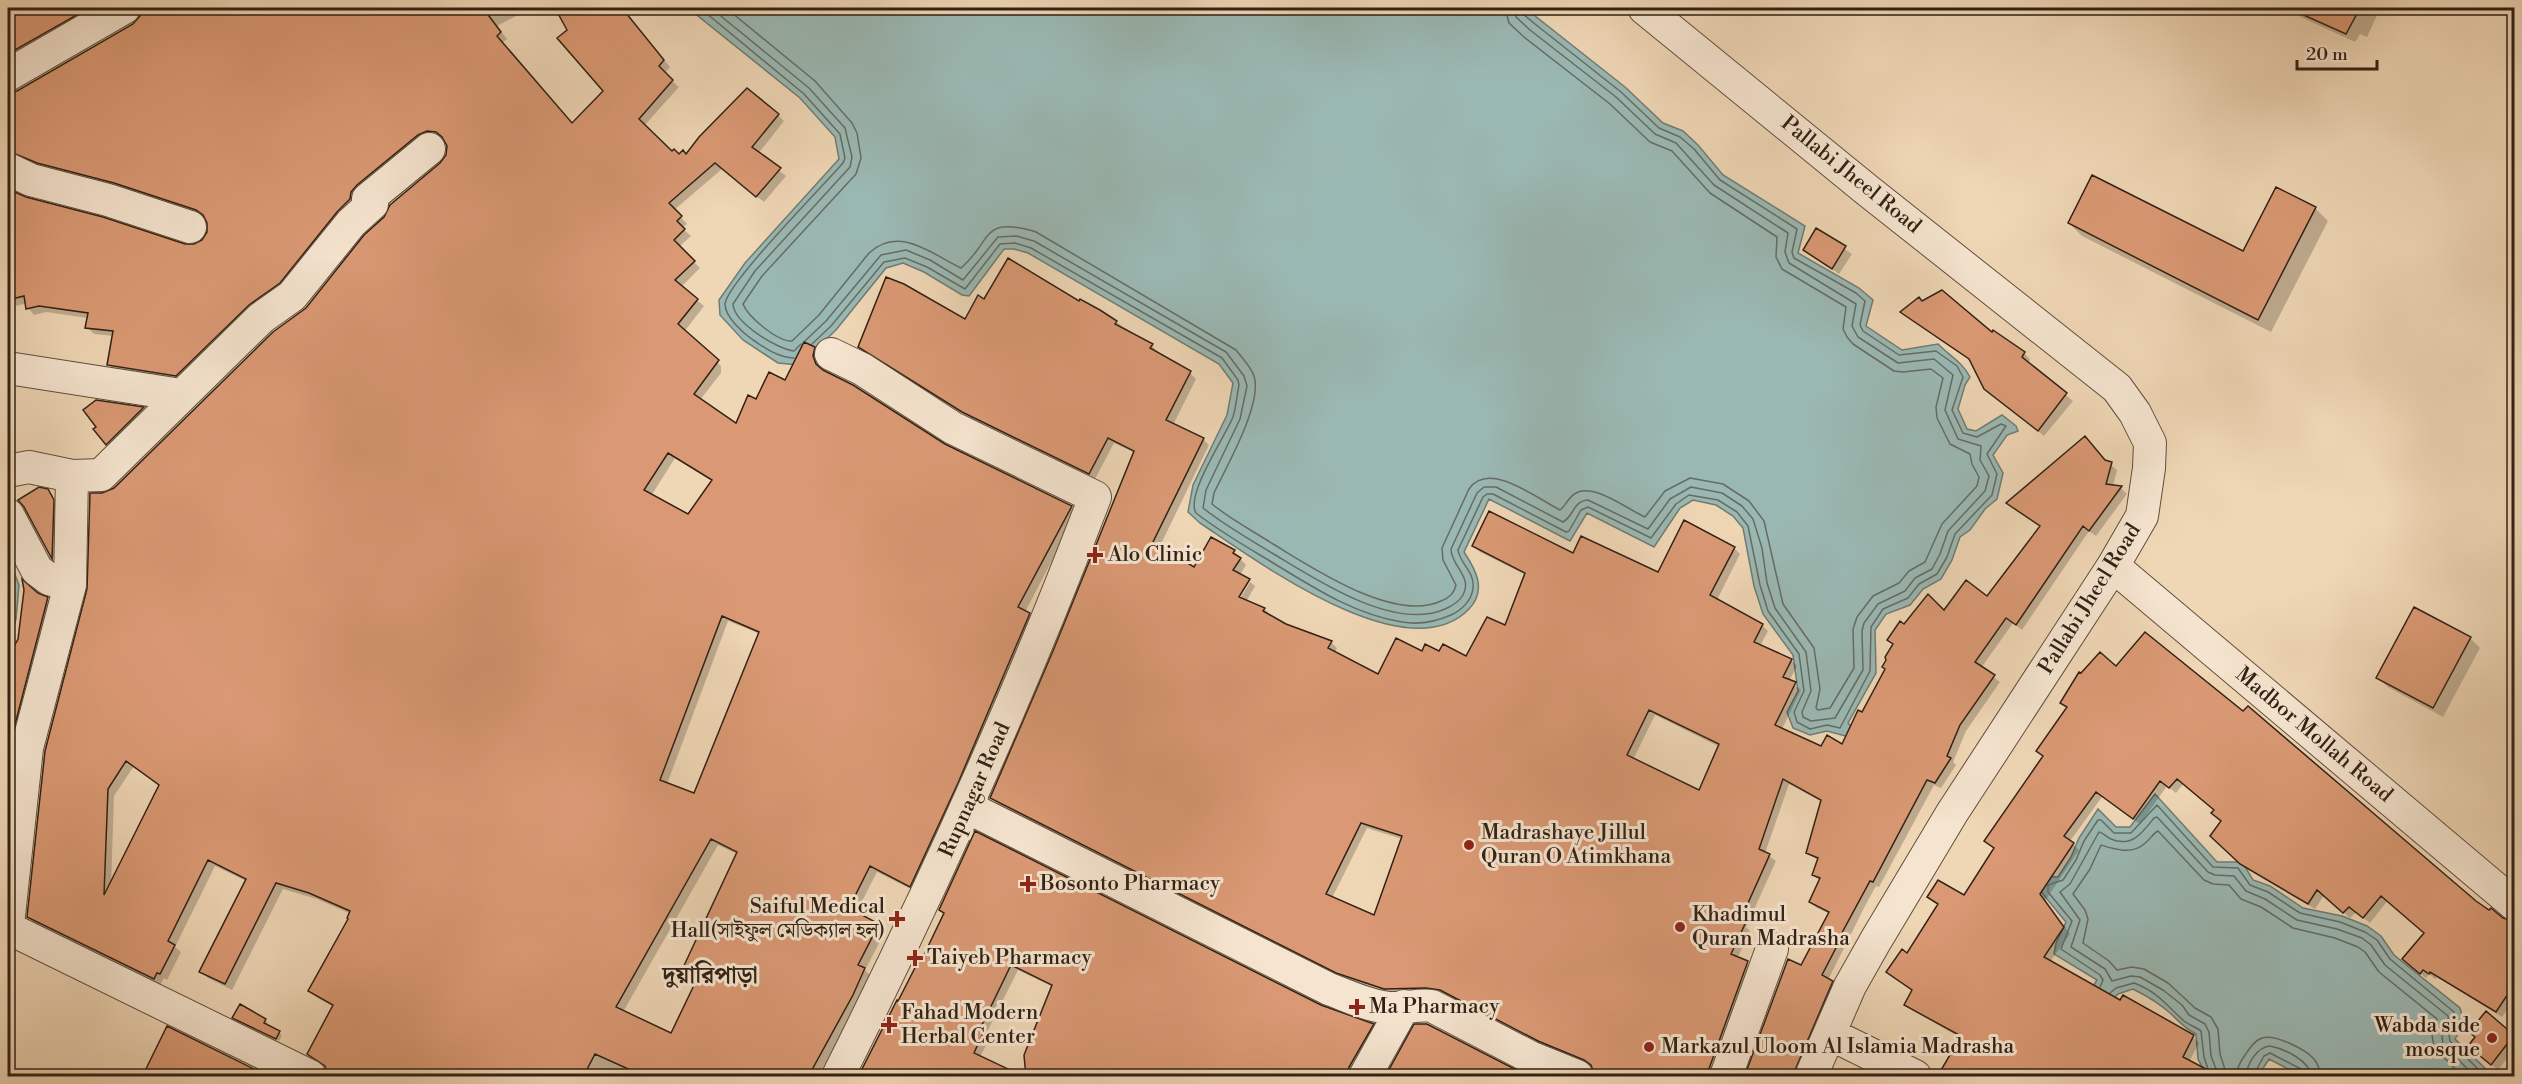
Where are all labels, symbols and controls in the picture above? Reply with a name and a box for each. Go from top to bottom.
scale bar [2297,33,2376,71]
text: 20 m [2306,43,2348,66]
street label: Pallabi Jheel Road [1776,111,1926,240]
street label: Pallabi Jheel Road [2033,519,2147,679]
place label: Alo Clinic [1107,542,1202,568]
marker: Alo Clinic [1086,546,1104,564]
street label: Madbor Mollah Road [2230,662,2398,808]
street label: Rupnagar Road [934,718,1016,862]
place label: Madrashaye Jillul Quran O Atimkhana [1481,820,1671,870]
marker: Madrashaye Jillul Quran O Atimkhana [1462,838,1476,852]
place label: Bosonto Pharmacy [1039,871,1221,897]
marker: Bosonto Pharmacy [1021,877,1035,891]
place label: Saiful Medical Hall(সাইফুল মেডিক্যাল হল) [671,894,885,944]
place label: Khadimul Quran Madrasha [1692,902,1850,952]
marker: Saiful Medical Hall(সাইফুল মেডিক্যাল হল) [890,912,904,926]
marker: Khadimul Quran Madrasha [1673,920,1687,934]
place label: Taiyeb Pharmacy [927,945,1092,971]
marker: Taiyeb Pharmacy [908,951,922,965]
district label: দুয়ারিপাড়া [661,960,758,991]
place label: Ma Pharmacy [1369,994,1500,1020]
place label: Fahad Modern Herbal Center [901,1000,1039,1050]
marker: Ma Pharmacy [1350,1000,1364,1014]
place label: Wabda side mosque [2373,1013,2480,1063]
marker: Fahad Modern Herbal Center [882,1018,896,1032]
marker: Wabda side mosque [2485,1031,2499,1045]
place label: Markazul Uloom Al Islamia Madrasha [1661,1034,2015,1060]
marker: Markazul Uloom Al Islamia Madrasha [1642,1040,1656,1054]

